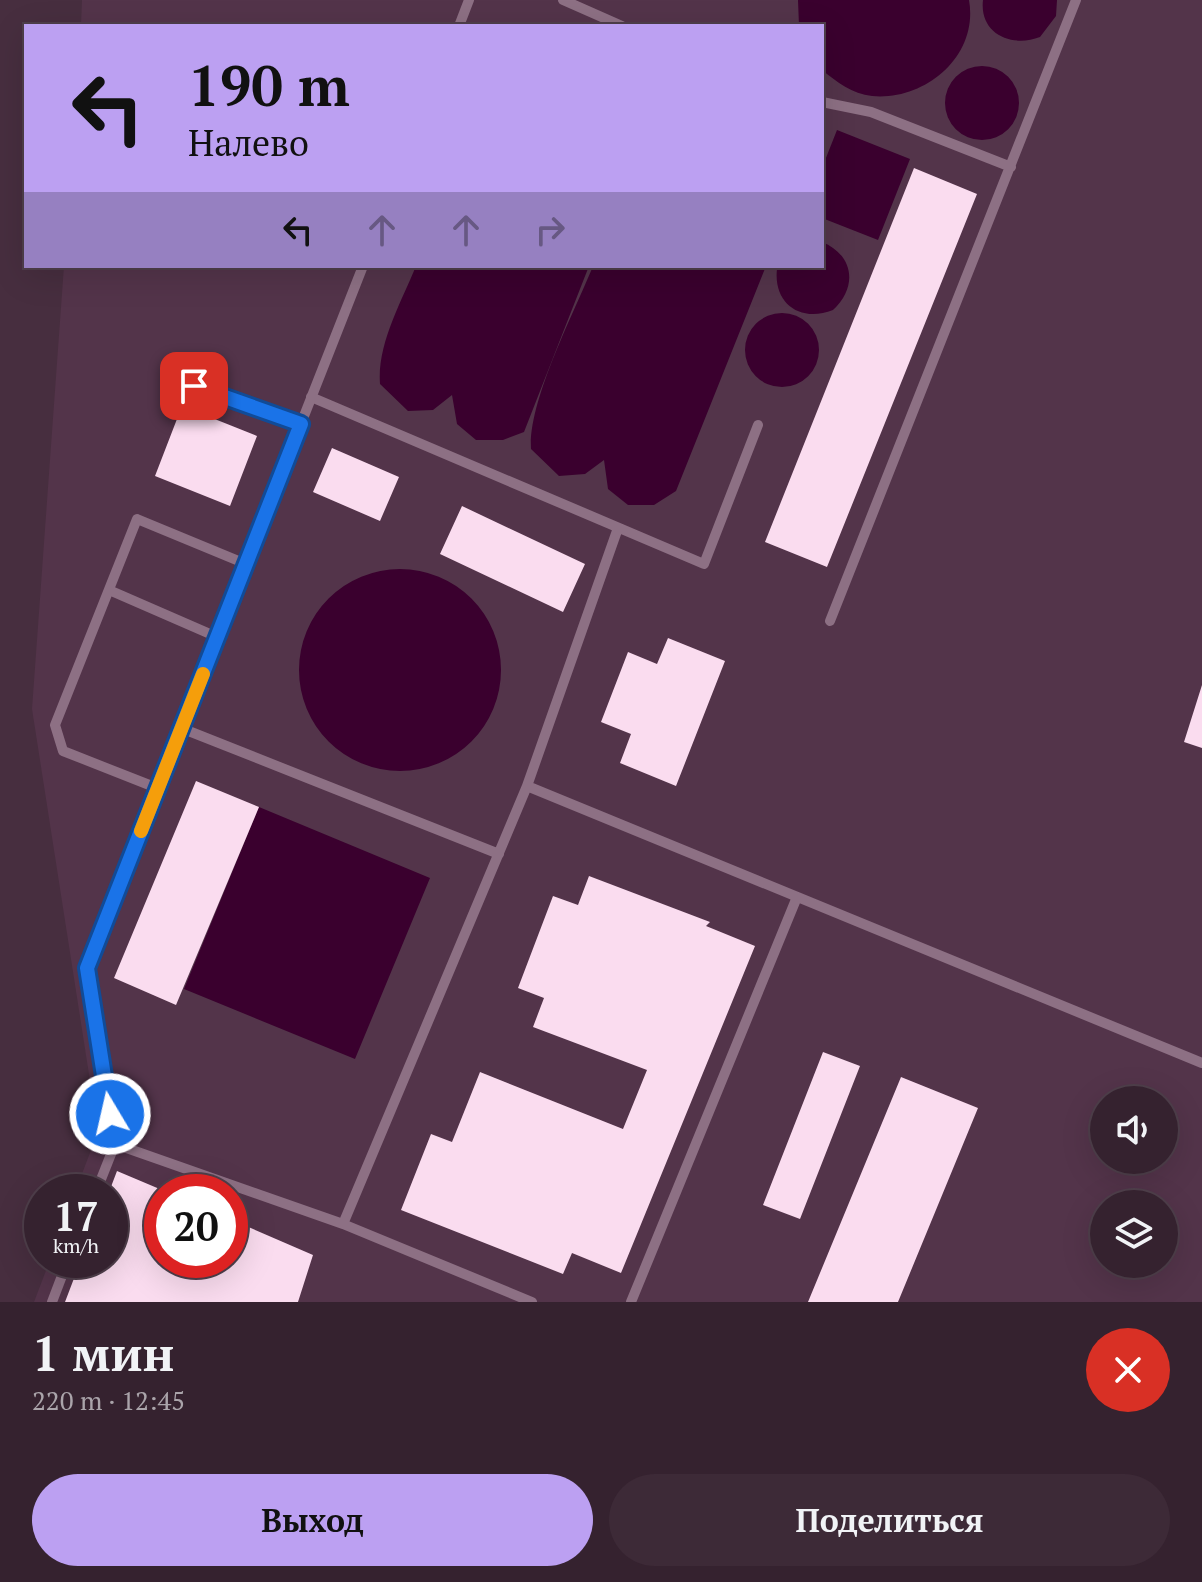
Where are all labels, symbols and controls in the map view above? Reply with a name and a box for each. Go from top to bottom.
text: 190 m [188,48,350,122]
icon: left [56,56,160,160]
text: Налево [188,119,309,166]
icon: left [276,208,320,252]
icon: ahead [360,208,404,252]
icon: ahead [444,208,488,252]
icon: right [528,208,572,252]
pin [160,352,228,420]
icon: arrive [172,364,216,408]
position arrow [68,1072,152,1156]
map controls [1090,1086,1178,1278]
button: sound [1090,1086,1178,1174]
speed limit sign: 20 [144,1174,248,1278]
text: 17 [53,1189,99,1242]
button: layers [1090,1190,1178,1278]
text: km/h [53,1232,99,1259]
text: 1 мин [32,1321,174,1385]
button: close [1086,1328,1170,1412]
text: 220 m · 12:45 [32,1383,185,1417]
button: Выход [32,1474,593,1566]
button: Поделиться [609,1474,1170,1566]

